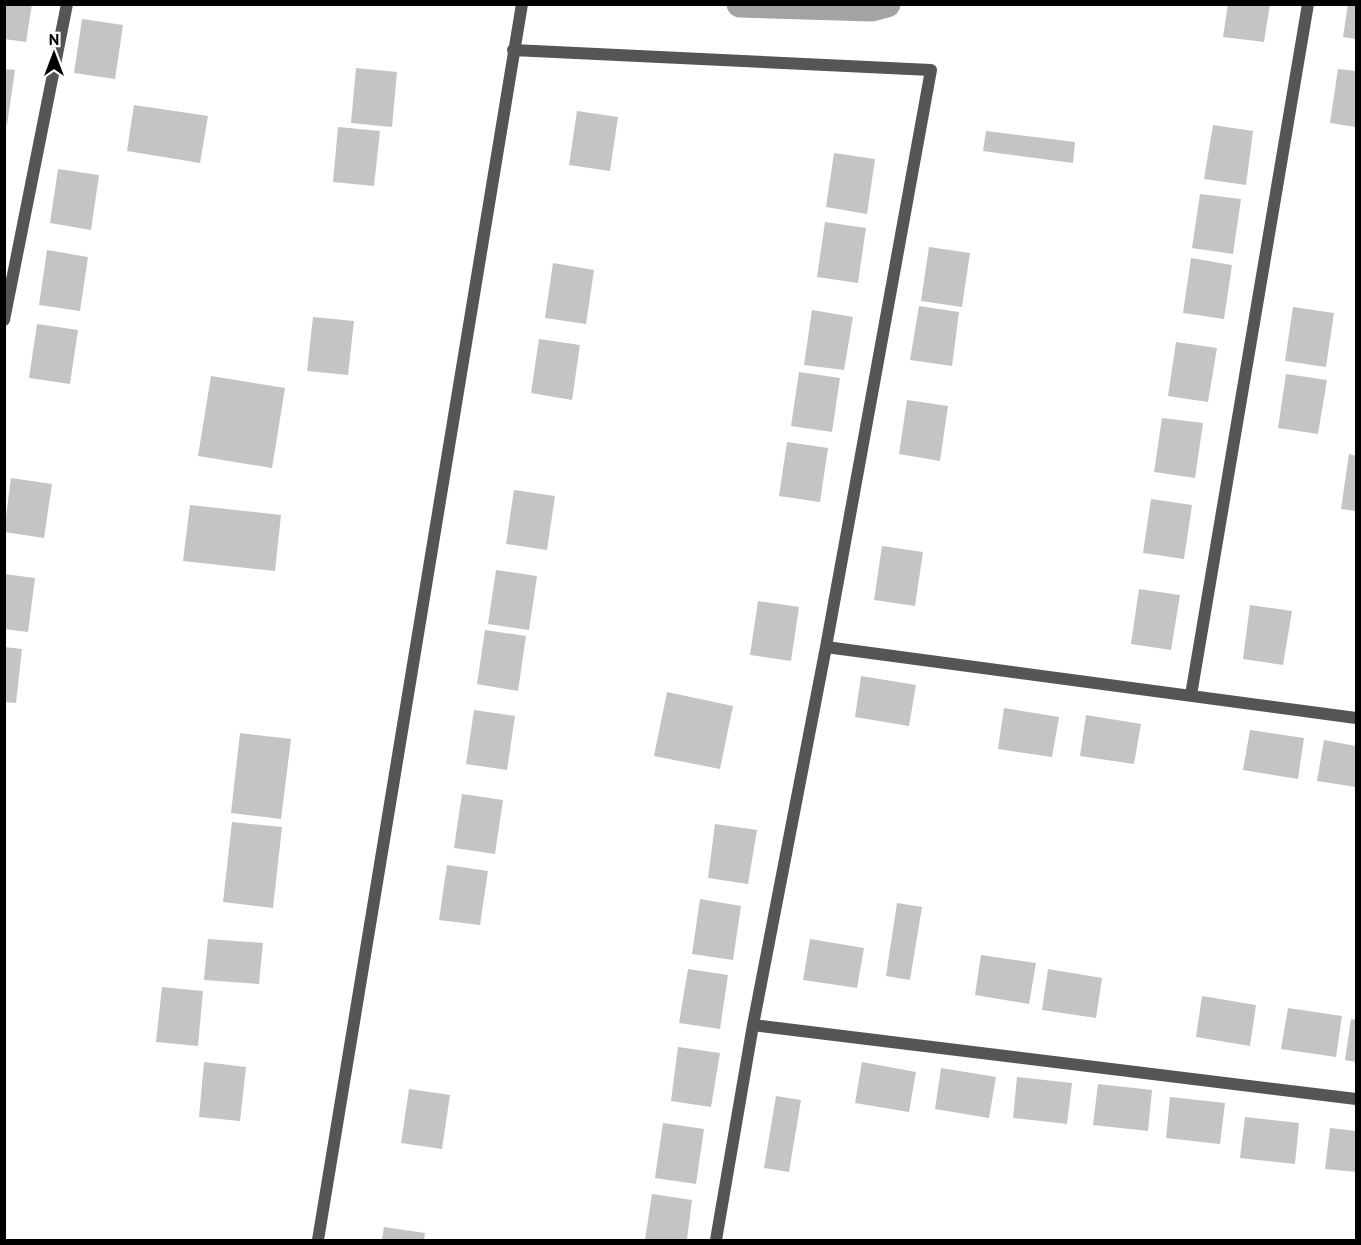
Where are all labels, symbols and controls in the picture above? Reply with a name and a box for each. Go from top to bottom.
north arrow [24,24,84,84]
text: N [49,29,59,49]

